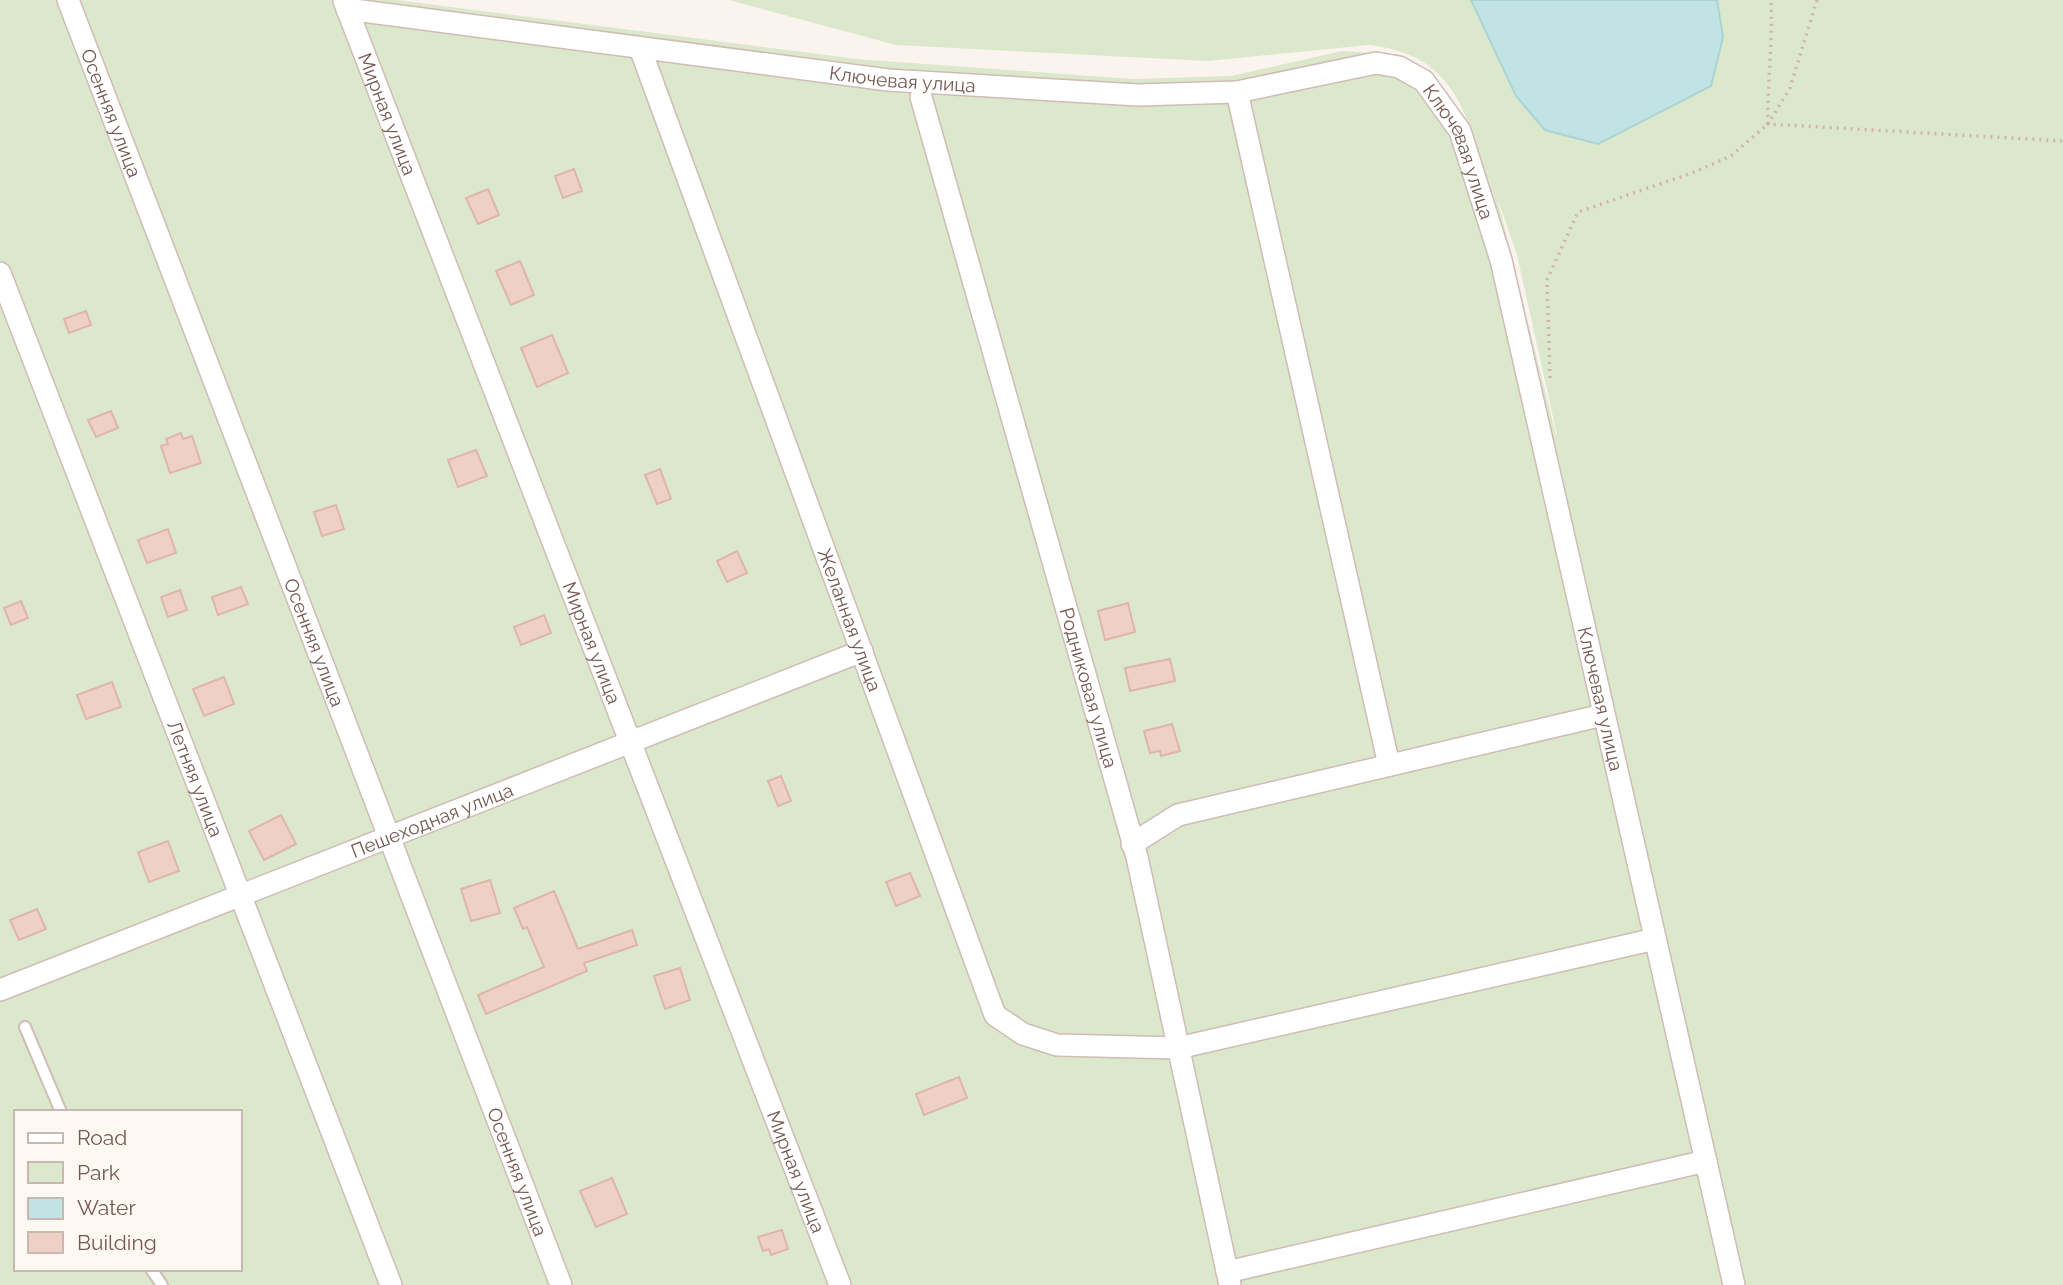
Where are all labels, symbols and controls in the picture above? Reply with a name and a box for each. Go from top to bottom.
street label: Осенняя улица [77,46,146,180]
street label: Мирная улица [354,50,421,178]
street label: Ключевая улица [828,61,976,96]
street label: Ключевая улица [1419,80,1498,222]
street label: Желанная улица [814,545,886,694]
street label: Осенняя улица [280,575,349,710]
street label: Мирная улица [558,579,625,707]
street label: Родниковая улица [1056,605,1122,770]
street label: Ключевая улица [1574,625,1628,773]
street label: Летняя улица [163,717,228,840]
street label: Пешеходная улица [348,778,516,862]
street label: Осенняя улица [483,1104,552,1239]
street label: Мирная улица [763,1108,830,1236]
legend [14,1110,242,1271]
text: Road [77,1125,127,1150]
text: Park [77,1160,120,1185]
text: Water [77,1195,136,1220]
text: Building [77,1230,157,1255]

